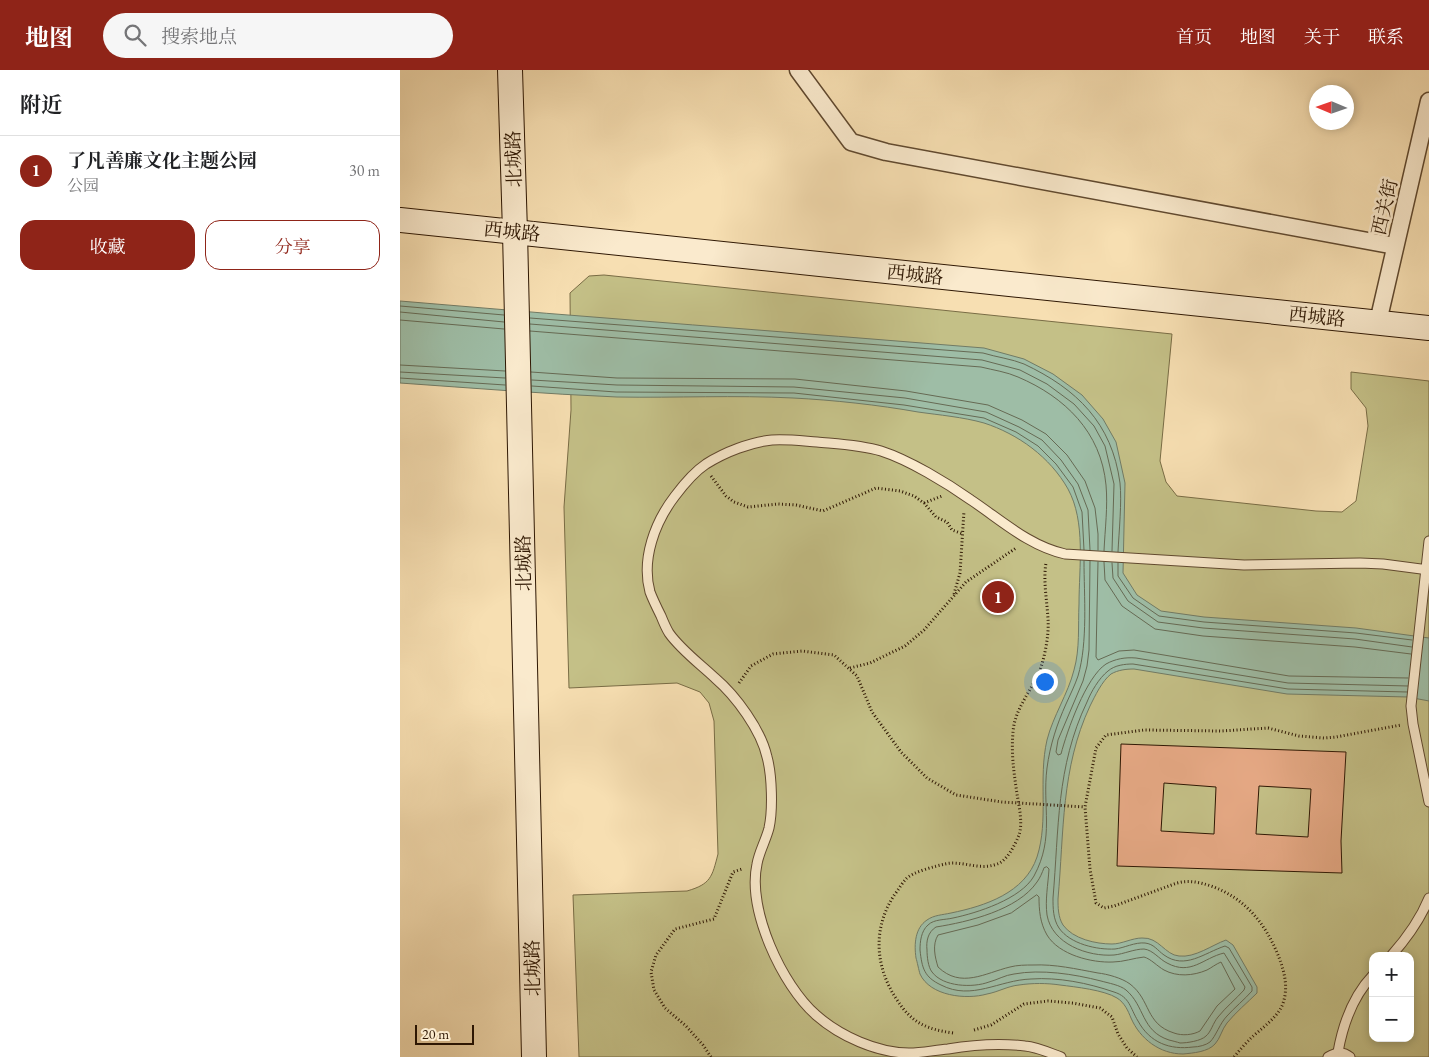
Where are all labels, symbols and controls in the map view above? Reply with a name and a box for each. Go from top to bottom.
search box [103,13,453,58]
icon: search [121,21,149,49]
text: 地图 [25,22,73,53]
text: 搜索地点 [161,24,237,49]
text: 首页 [1176,25,1212,48]
text: 地图 [1240,25,1276,48]
text: 关于 [1304,25,1340,48]
text: 联系 [1368,25,1404,48]
north arrow [1309,85,1354,130]
text: 附近 [20,91,62,118]
street label: 北城路 [500,130,527,188]
text: 了凡善廉文化主题公园 [67,148,257,173]
text: 1 [32,160,40,181]
text: 30 m [349,160,380,181]
text: 公园 [67,175,99,196]
street label: 西关街 [1366,177,1403,238]
street label: 西城路 [482,216,542,247]
button: 收藏 [20,220,195,270]
button: 分享 [205,220,380,270]
street label: 西城路 [885,259,945,290]
street label: 西城路 [1287,301,1347,332]
street label: 北城路 [511,534,536,592]
pin: 1 [982,578,1014,616]
your location [1032,669,1058,695]
street label: 北城路 [520,939,545,997]
map controls [1369,952,1414,1042]
button: + [1369,952,1414,997]
button: − [1369,997,1414,1042]
scale bar [415,1022,474,1045]
text: 20 m [422,1025,449,1043]

